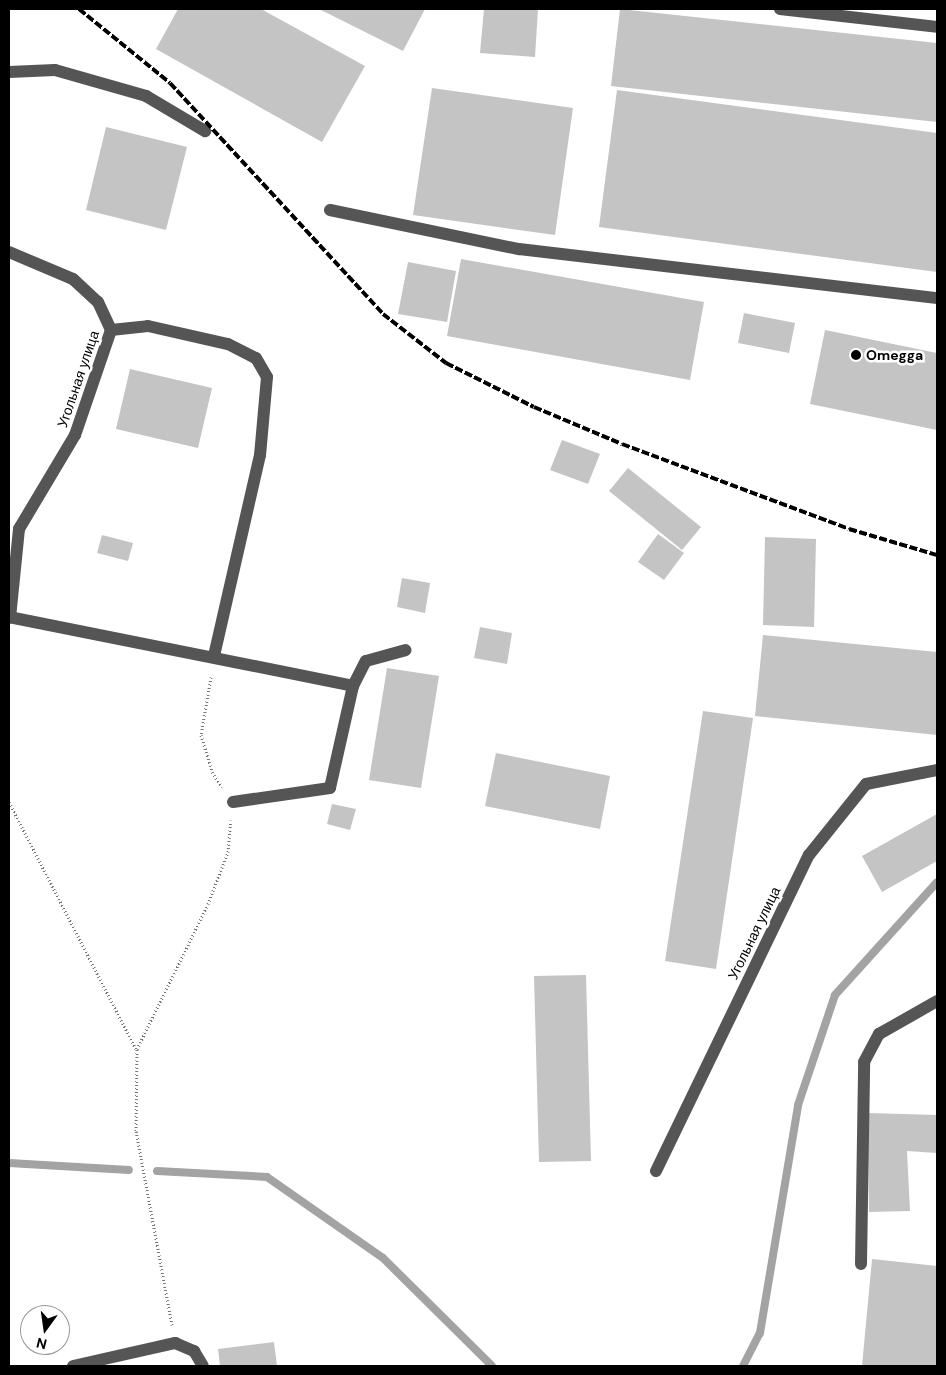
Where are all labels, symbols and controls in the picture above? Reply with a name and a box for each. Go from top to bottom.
street label: Угольная улица [54,328,102,430]
place label: Omegga [866,347,923,363]
marker: Omegga [850,349,862,361]
street label: Угольная улица [724,884,784,982]
north arrow [20,1305,70,1355]
text: N [34,1334,49,1354]

